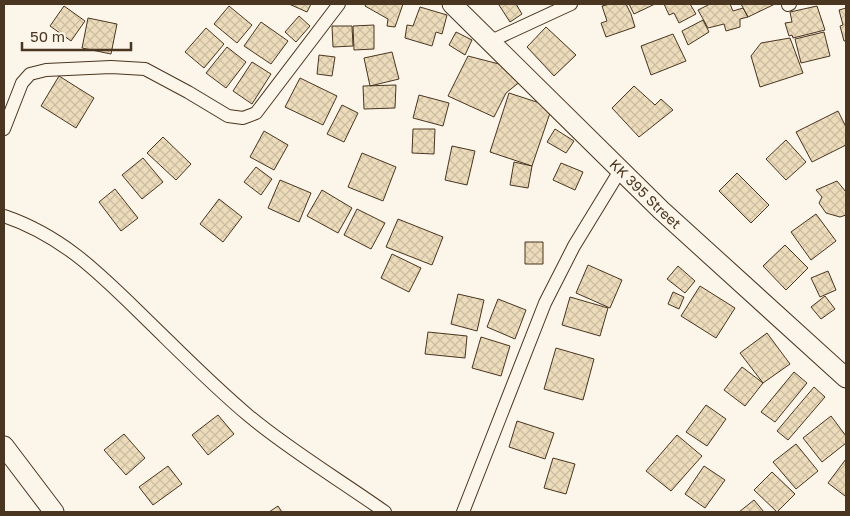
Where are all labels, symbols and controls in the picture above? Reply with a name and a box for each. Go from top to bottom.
scale bar [22,20,131,52]
text: 50 m [30,27,65,45]
street label: KK 395 Street [606,155,685,232]

